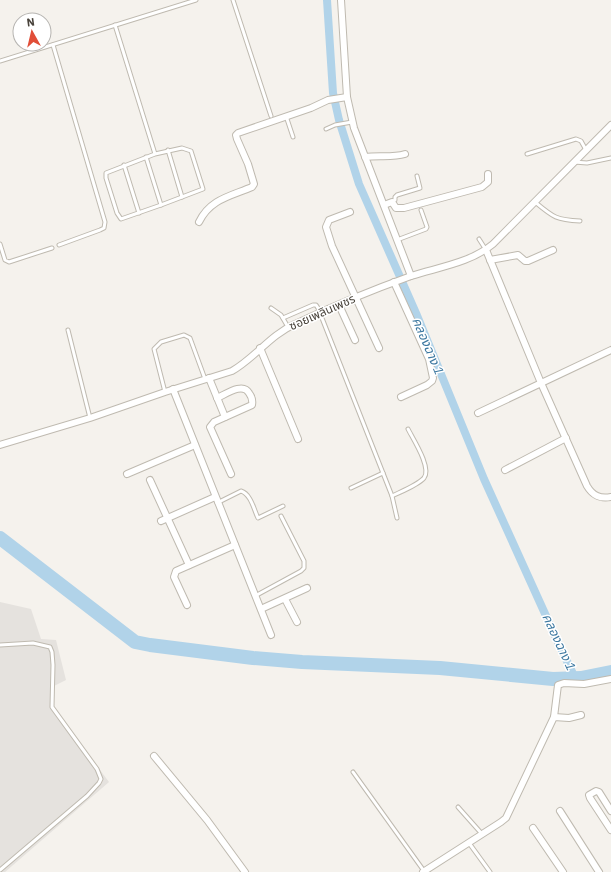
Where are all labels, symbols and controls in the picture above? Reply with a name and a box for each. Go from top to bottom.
north arrow [12,12,52,52]
text: N [26,15,36,30]
street label: ซอยเพลินเพชร [287,291,357,333]
water label: คลองฉาง 1 [408,315,448,377]
water label: คลองฉาง 1 [538,611,580,673]

